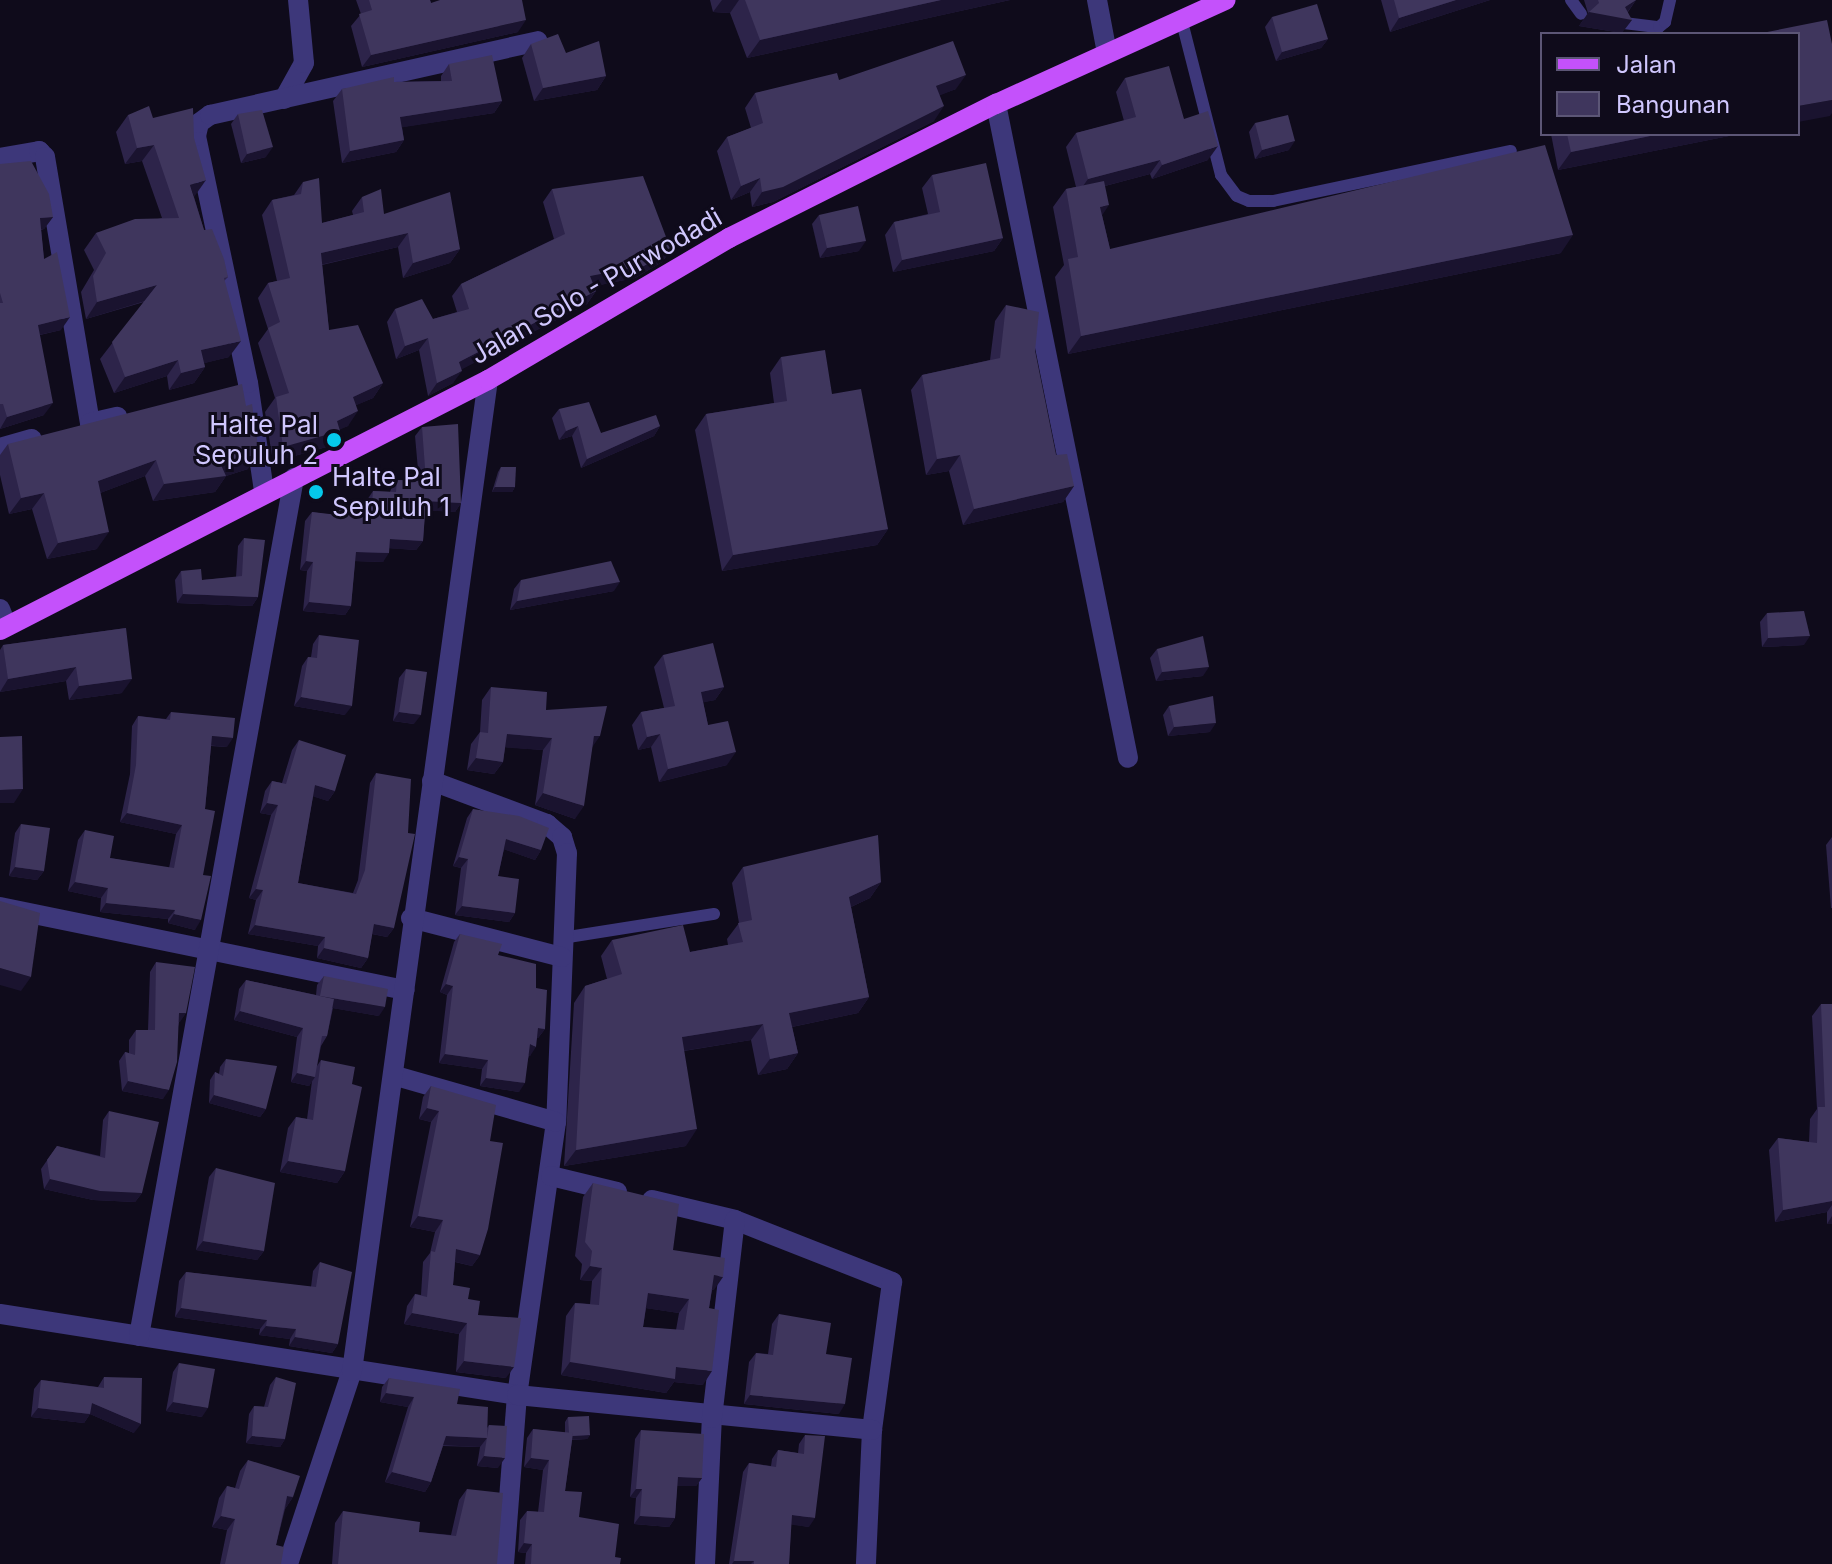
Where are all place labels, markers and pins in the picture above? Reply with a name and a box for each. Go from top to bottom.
place label: Halte Pal Sepuluh 2 [195,409,318,470]
marker: Halte Pal Sepuluh 2 [325,431,343,449]
place label: Halte Pal Sepuluh 1 [332,461,450,522]
marker: Halte Pal Sepuluh 1 [307,483,325,501]

